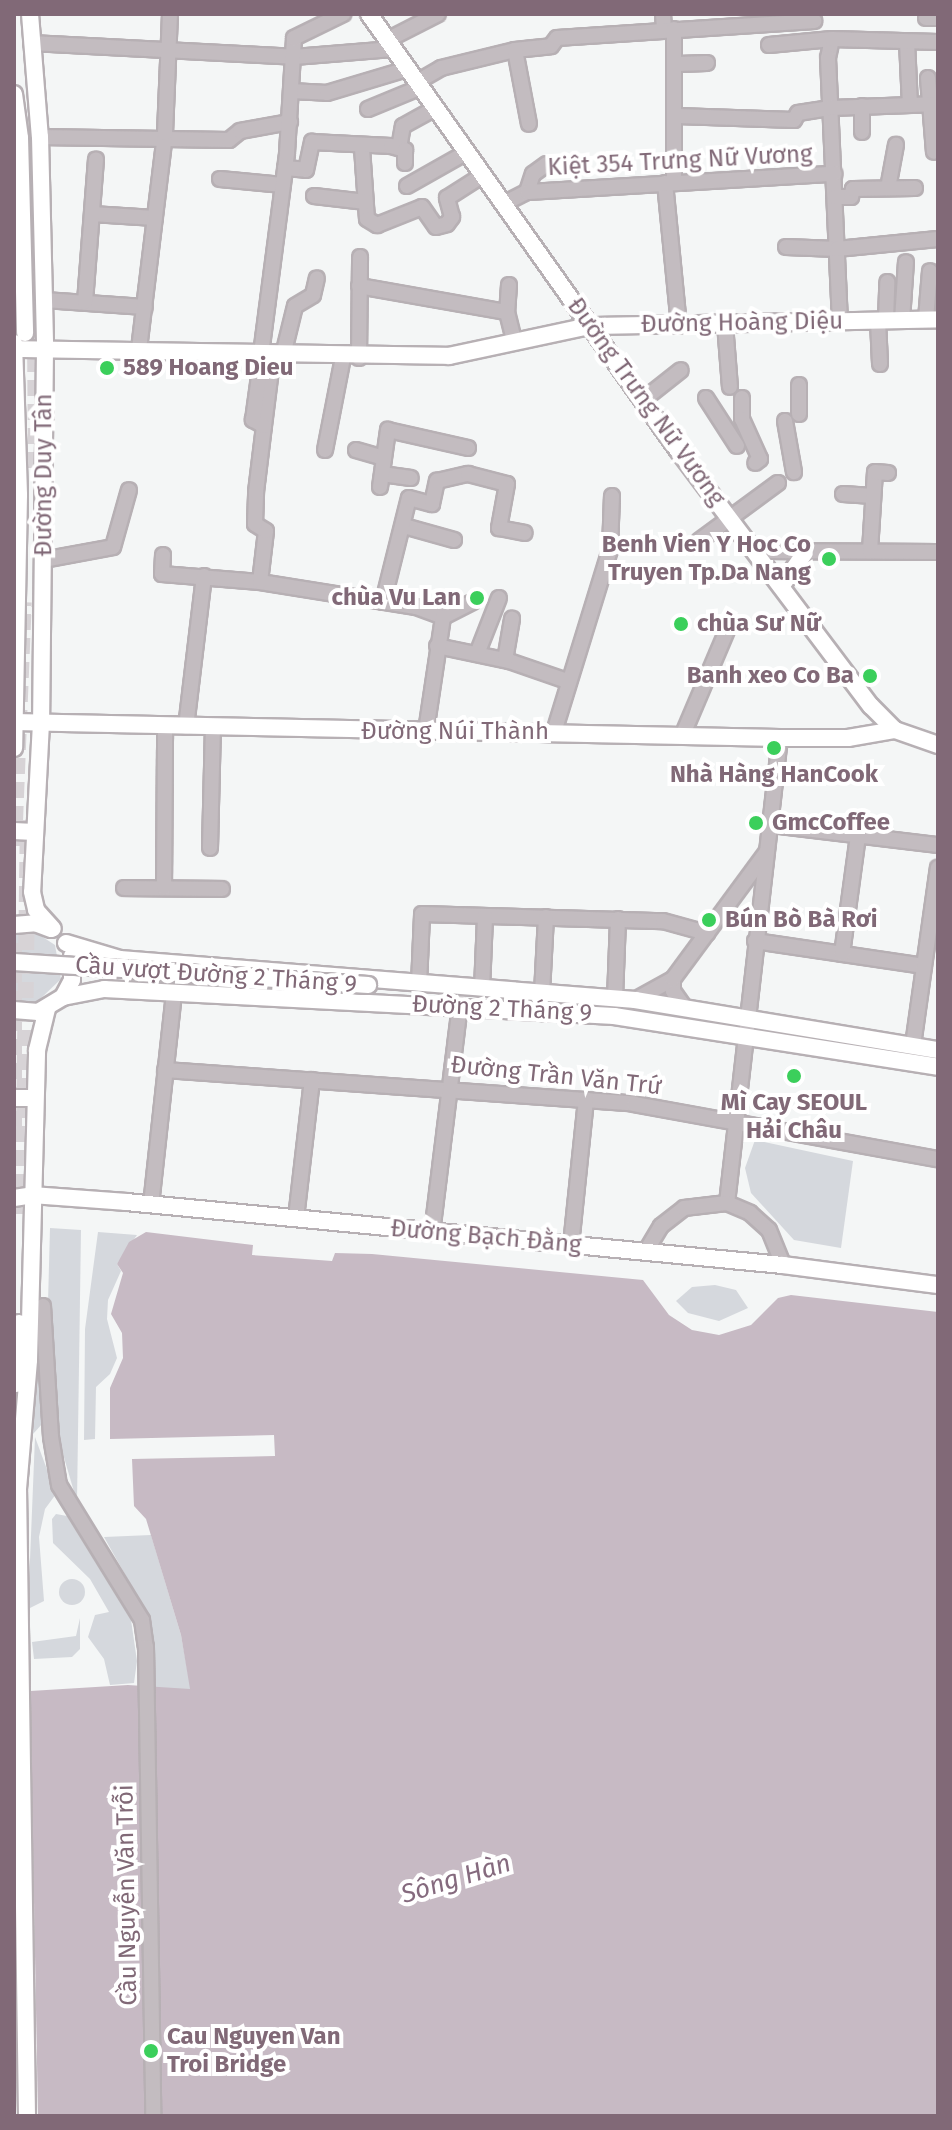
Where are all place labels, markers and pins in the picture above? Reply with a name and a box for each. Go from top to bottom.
place label: 589 Hoang Dieu [123,354,294,382]
marker: 589 Hoang Dieu [98,359,116,377]
place label: Benh Vien Y Hoc Co Truyen Tp.Da Nang [602,531,811,587]
marker: Benh Vien Y Hoc Co Truyen Tp.Da Nang [818,548,840,570]
place label: chùa Vu Lan [331,584,461,612]
marker: chùa Vu Lan [468,589,486,607]
place label: chùa Sư Nữ [697,610,821,638]
marker: chùa Sư Nữ [672,615,690,633]
place label: Banh xeo Co Ba [687,662,854,690]
marker: Banh xeo Co Ba [861,667,879,685]
marker: Nhà Hàng HanCook [765,739,783,757]
place label: Nhà Hàng HanCook [670,761,878,789]
place label: GmcCoffee [772,809,890,837]
marker: GmcCoffee [747,814,765,832]
place label: Bún Bò Bà Rơi [725,906,877,934]
marker: Bún Bò Bà Rơi [700,911,718,929]
marker: Mì Cay SEOUL Hải Châu [785,1067,803,1085]
place label: Mì Cay SEOUL Hải Châu [721,1089,867,1145]
place label: Cau Nguyen Van Troi Bridge [167,2023,340,2079]
marker: Cau Nguyen Van Troi Bridge [142,2042,160,2060]

